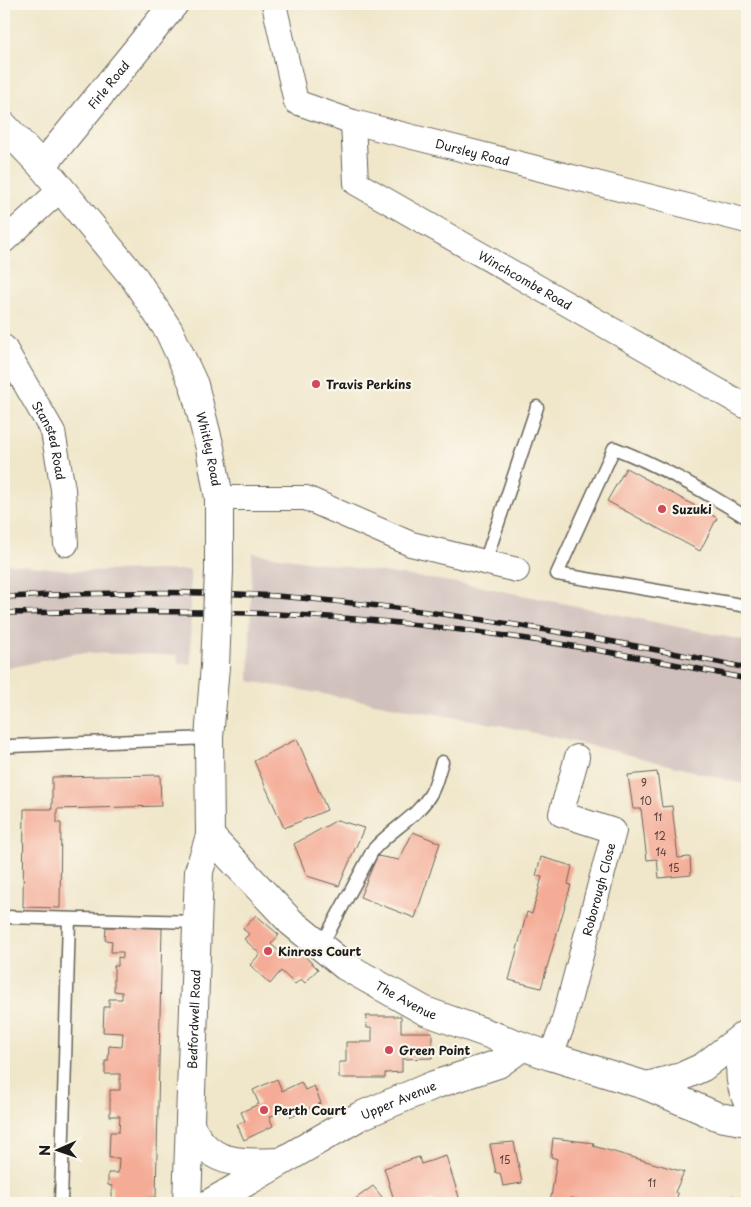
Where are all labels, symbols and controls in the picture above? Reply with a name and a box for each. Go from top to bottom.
street label: Firle Road [83,57,133,113]
street label: Dursley Road [434,134,511,170]
street label: Winchcombe Road [475,246,575,314]
place label: Travis Perkins [326,375,411,393]
marker: Travis Perkins [310,378,322,390]
street label: Stansted Road [28,397,70,481]
street label: Whitley Road [192,410,226,488]
place label: Suzuki [672,500,712,518]
marker: Suzuki [656,503,668,515]
house number: 9 [641,775,647,790]
house number: 10 [640,793,652,808]
house number: 11 [654,809,662,824]
house number: 12 [654,828,666,843]
street label: Roborough Close [578,840,620,938]
house number: 14 [655,844,667,859]
house number: 15 [669,860,679,875]
place label: Kinross Court [278,942,362,960]
marker: Kinross Court [262,945,274,957]
street label: Bedfordwell Road [183,969,204,1069]
street label: The Avenue [372,976,440,1024]
place label: Green Point [399,1041,470,1059]
marker: Green Point [383,1044,395,1056]
street label: Upper Avenue [358,1076,439,1124]
place label: Perth Court [274,1101,347,1119]
marker: Perth Court [258,1104,270,1116]
north arrow [32,1124,82,1174]
text: N [34,1145,55,1156]
house number: 15 [500,1152,510,1167]
house number: 11 [648,1175,656,1190]

